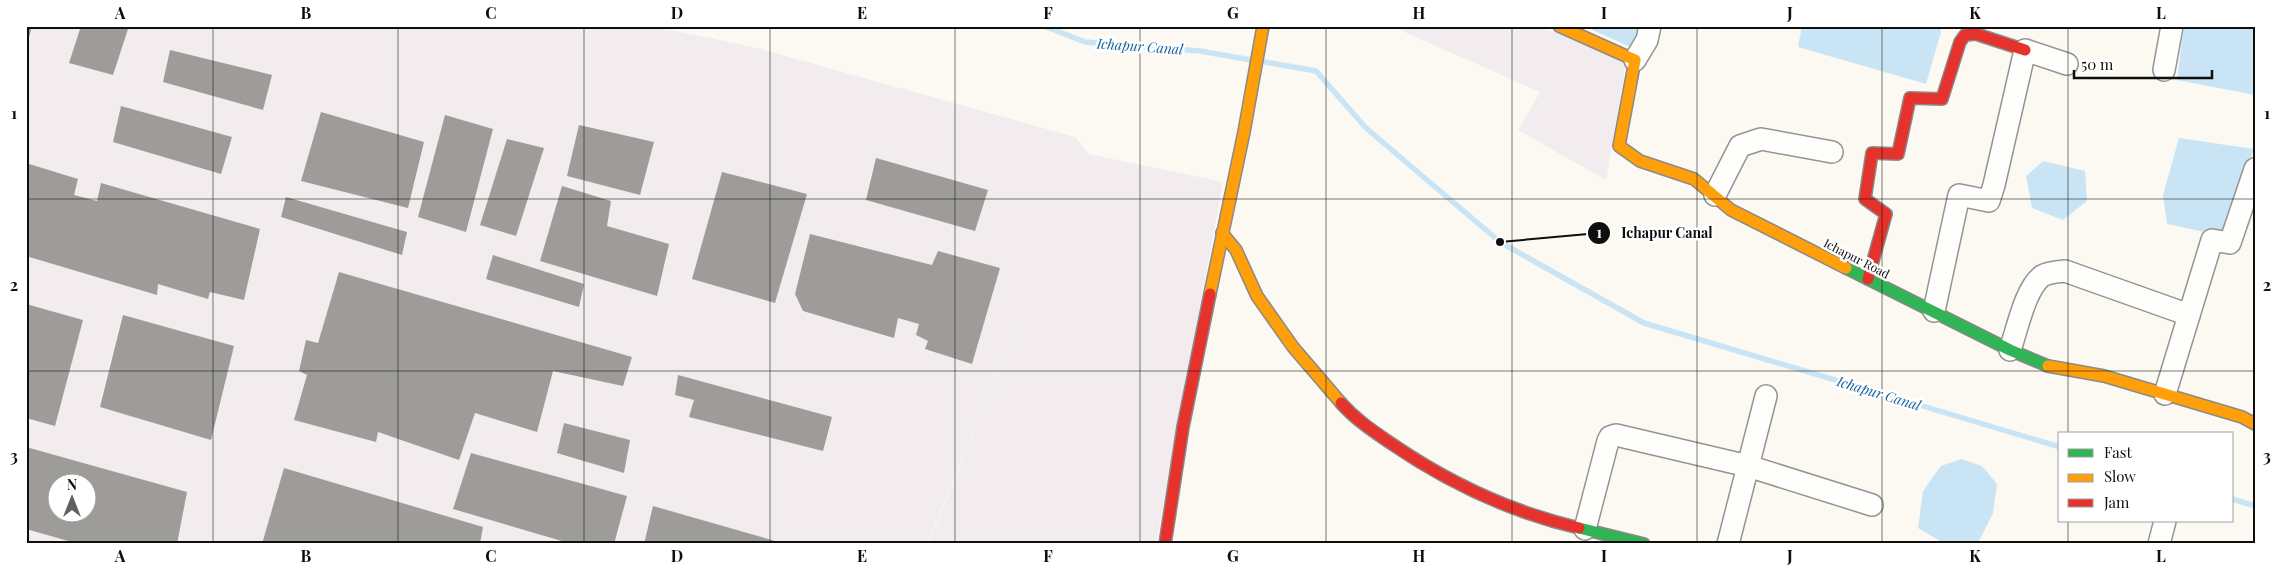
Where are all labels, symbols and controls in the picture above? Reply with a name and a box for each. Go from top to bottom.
text: A [114,2,126,23]
text: B [301,2,312,23]
text: C [485,2,497,23]
text: D [671,2,683,23]
text: E [857,2,867,23]
text: F [1043,2,1053,23]
text: G [1227,2,1239,23]
text: H [1413,2,1426,23]
text: I [1601,2,1607,23]
text: J [1786,2,1793,23]
text: K [1969,2,1981,23]
text: L [2156,2,2166,23]
water label: Ichapur Canal [1095,33,1185,59]
scale bar [2074,48,2211,80]
text: 50 m [2081,54,2114,74]
text: 1 [11,102,17,123]
text: 1 [2264,102,2270,123]
callout: Ichapur Canal [1586,218,1723,247]
text: 1 [1596,222,1602,242]
text: Ichapur Canal [1621,223,1713,242]
street label: Ichapur Road [1821,235,1893,281]
text: 2 [10,274,18,295]
text: 2 [2263,274,2271,295]
water label: Ichapur Canal [1834,371,1924,415]
legend [2058,432,2234,522]
text: Fast [2104,442,2133,462]
text: 3 [10,445,18,466]
text: 3 [2263,445,2271,466]
text: Slow [2104,466,2136,486]
north arrow [48,472,98,522]
text: N [67,475,77,494]
text: Jam [2103,492,2130,512]
text: A [114,545,126,566]
text: B [301,545,312,566]
text: C [485,545,497,566]
text: D [671,545,683,566]
text: E [857,545,867,566]
text: F [1043,545,1053,566]
text: G [1227,545,1239,566]
text: H [1413,545,1426,566]
text: I [1601,545,1607,566]
text: J [1786,545,1793,566]
text: K [1969,545,1981,566]
text: L [2156,545,2166,566]

